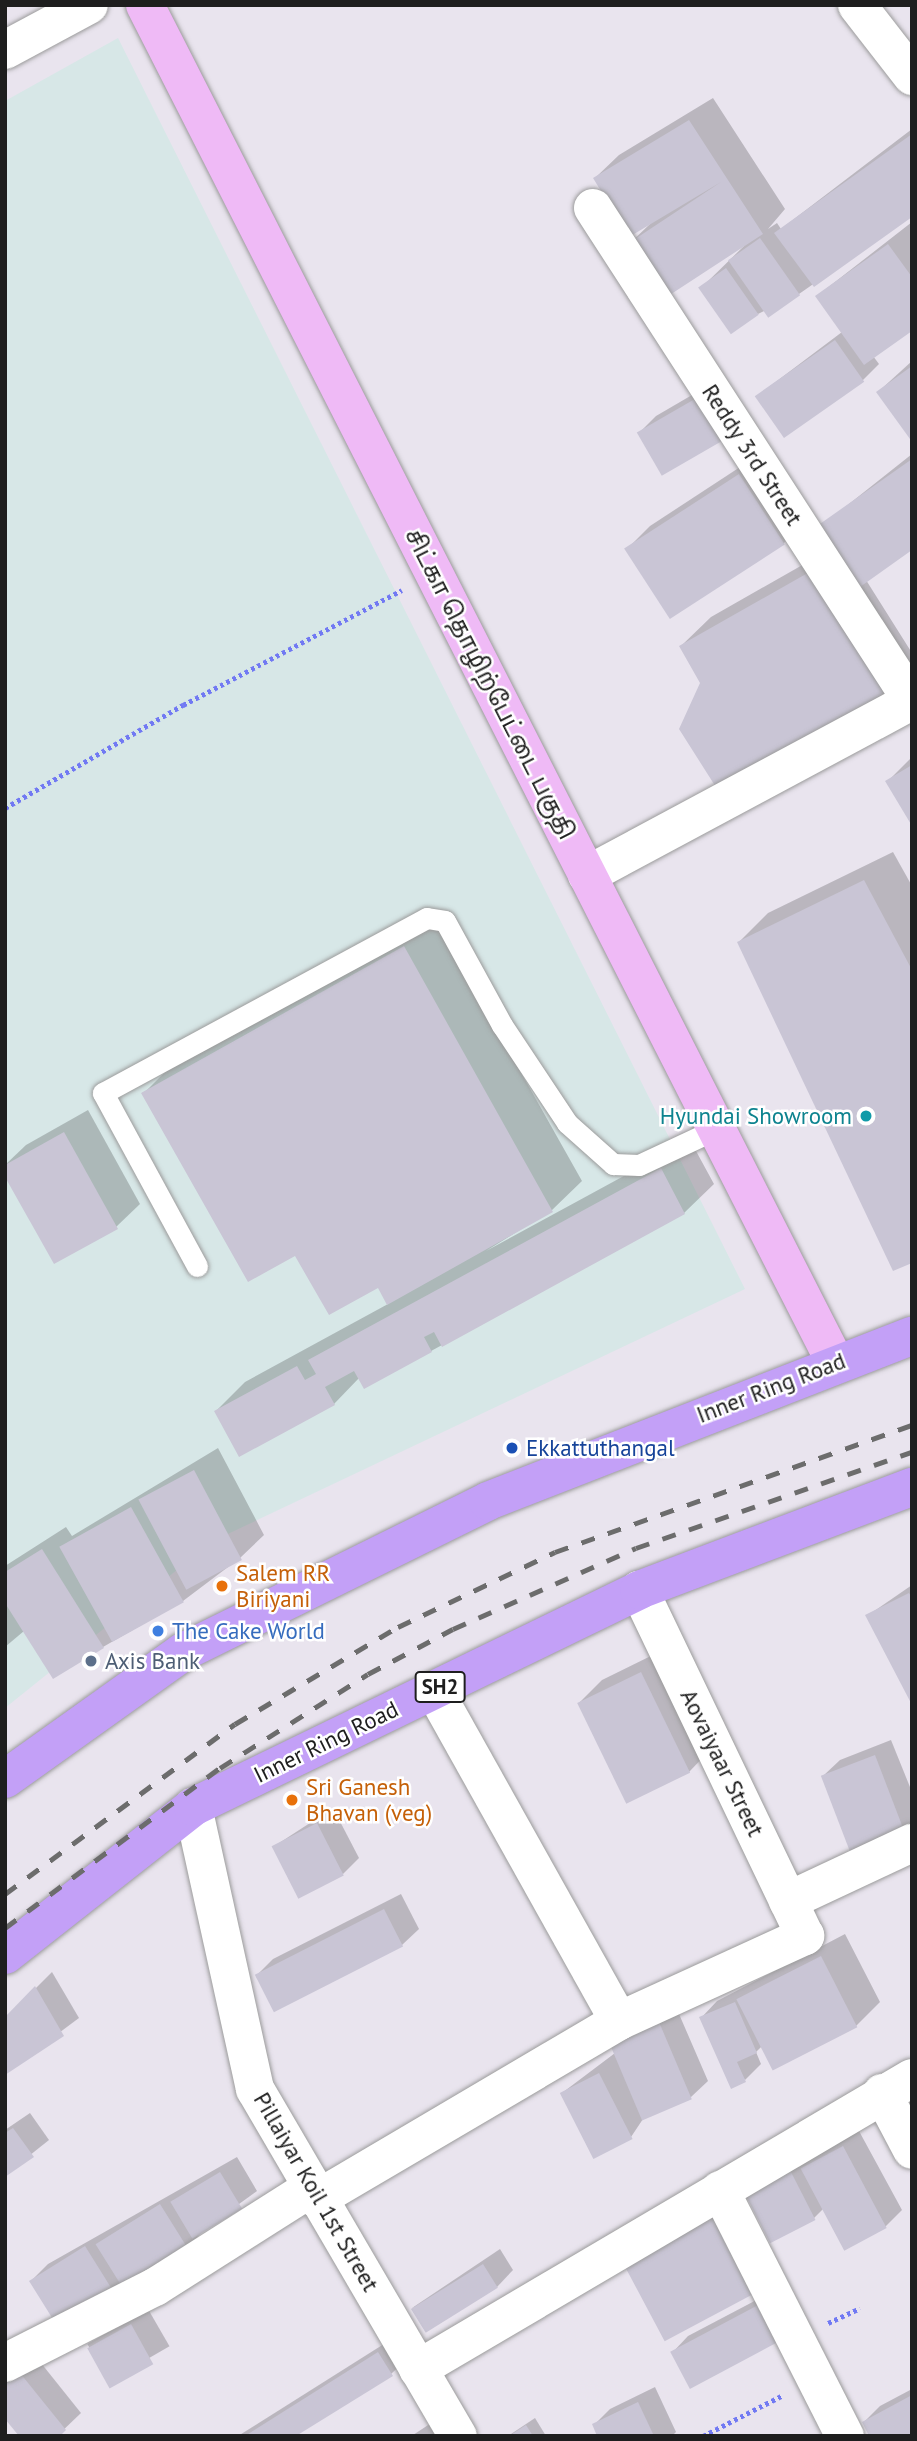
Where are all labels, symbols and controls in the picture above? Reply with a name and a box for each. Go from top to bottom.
street label: Reddy 3rd Street [696,379,808,531]
street label: சிட்கா தொழிற்பேட்டை பகுதி [399,524,581,844]
place label: Hyundai Showroom [660,1102,852,1130]
marker: Hyundai Showroom [858,1108,874,1124]
street label: Inner Ring Road [693,1347,849,1429]
place label: Ekkattuthangal [526,1434,675,1462]
marker: Ekkattuthangal [504,1440,520,1456]
place label: Salem RR Biriyani [236,1559,330,1613]
marker: Salem RR Biriyani [214,1578,230,1594]
place label: The Cake World [172,1617,325,1645]
marker: The Cake World [150,1623,166,1639]
place label: Axis Bank [105,1647,200,1675]
marker: Axis Bank [83,1653,99,1669]
road number: SH2 [414,1670,466,1704]
street label: Aovaiyaar Street [675,1685,769,1841]
street label: Inner Ring Road [249,1695,403,1789]
place label: Sri Ganesh Bhavan (veg) [306,1773,432,1827]
marker: Sri Ganesh Bhavan (veg) [284,1792,300,1808]
street label: Pillaiyar Koil 1st Street [248,2088,384,2296]

